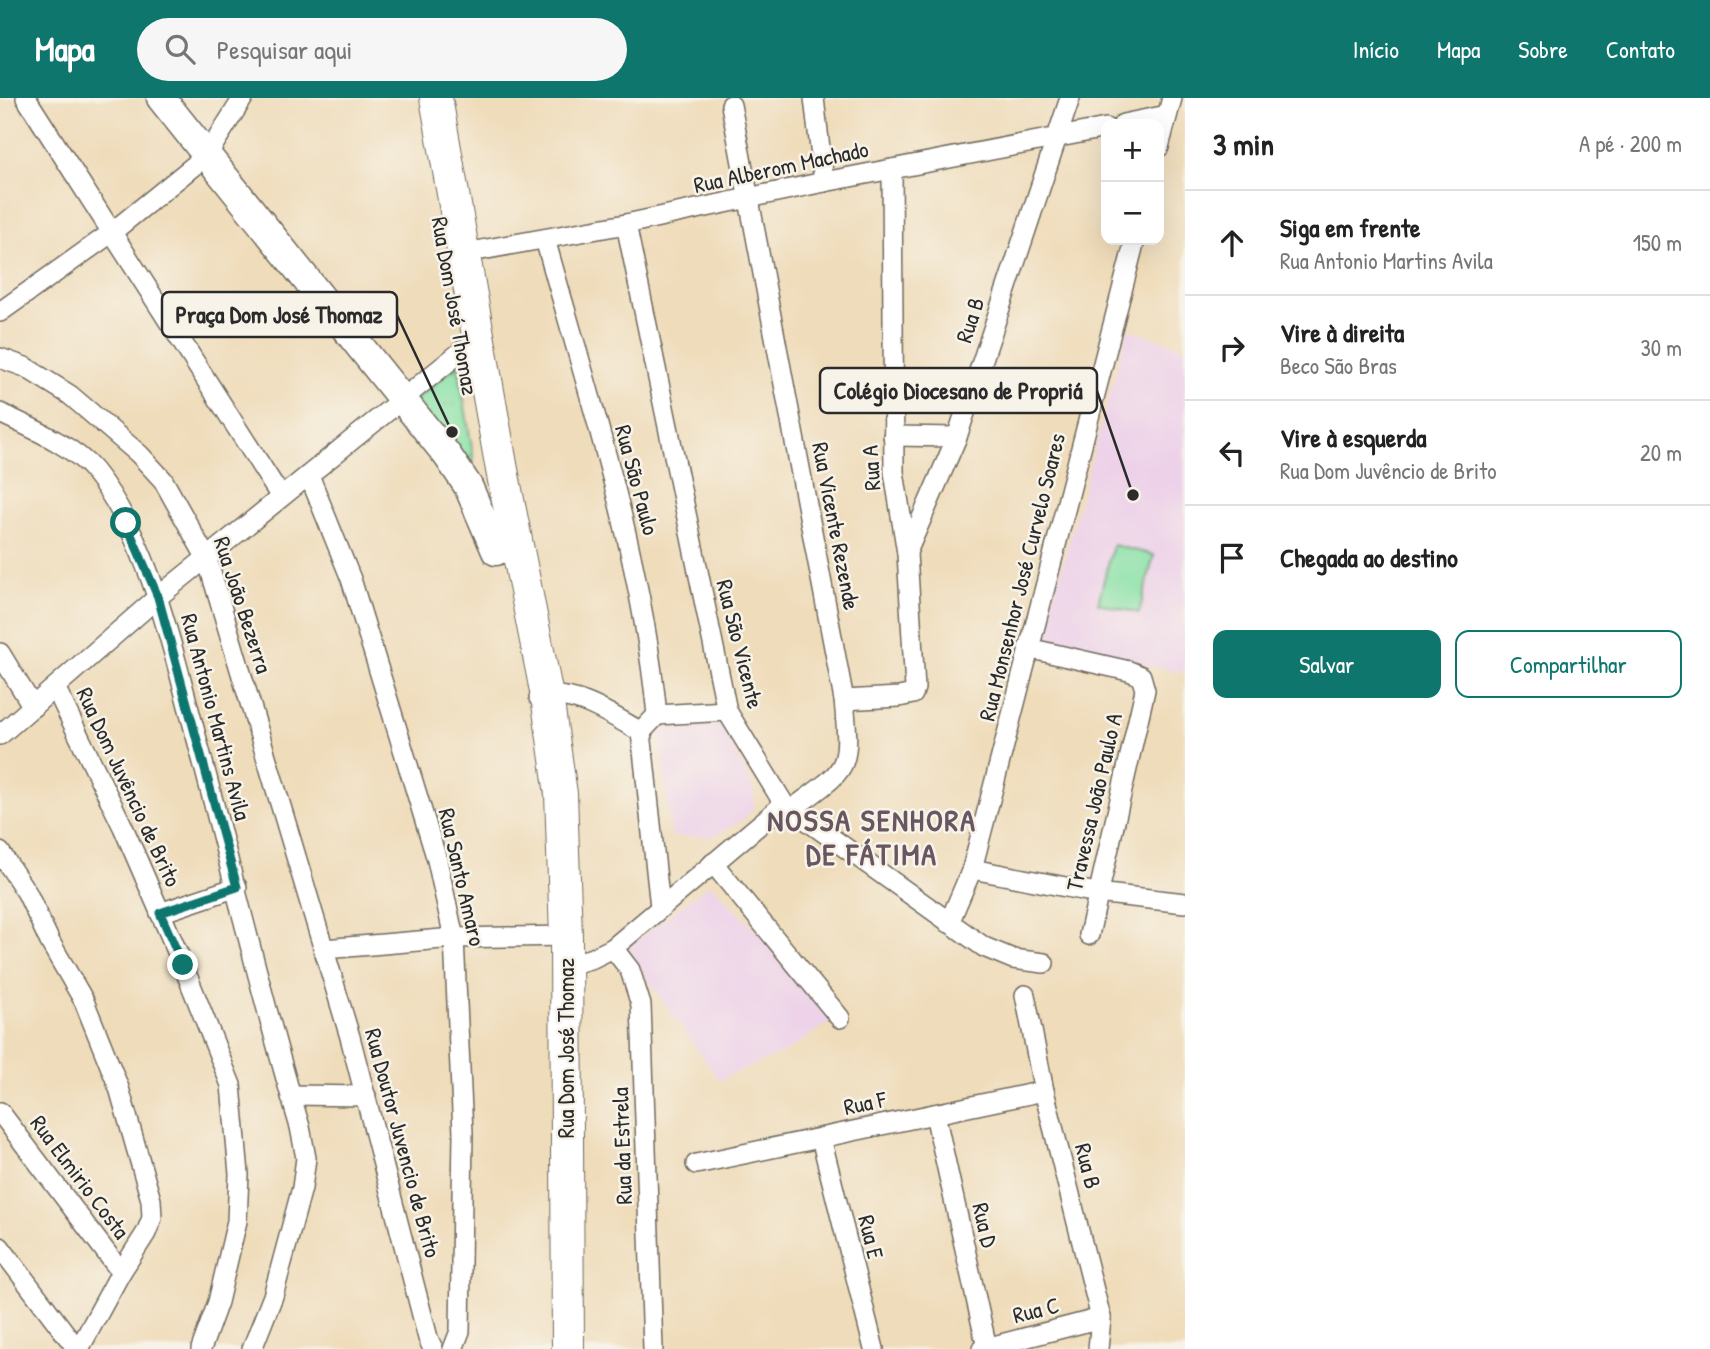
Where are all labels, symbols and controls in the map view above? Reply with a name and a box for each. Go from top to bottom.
search box [137,18,627,81]
text: Mapa [35,27,95,71]
icon: search [161,30,199,68]
text: Pesquisar aqui [217,32,352,67]
text: Início [1353,33,1399,65]
text: Mapa [1437,33,1480,65]
text: Sobre [1518,33,1568,65]
text: Contato [1606,33,1675,65]
map controls [1101,119,1164,245]
button: + [1101,119,1164,182]
text: 3 min [1213,124,1274,164]
text: A pé · 200 m [1579,128,1682,159]
street label: Rua Alberom Machado [691,133,871,200]
button: − [1101,182,1164,245]
text: Siga em frente [1280,210,1420,245]
street label: Rua Dom José Thomaz [425,214,486,398]
icon: ahead [1213,224,1251,262]
text: 150 m [1633,227,1682,258]
text: Rua Antonio Martins Avila [1280,245,1493,276]
callout: Praça Dom José Thomaz [162,292,397,337]
street label: Rua B [948,293,991,346]
text: Praça Dom José Thomaz [175,298,383,330]
text: Vire à direita [1280,315,1404,350]
icon: right [1213,329,1251,367]
text: 30 m [1640,332,1682,363]
text: Beco São Bras [1280,350,1397,381]
callout: Colégio Diocesano de Propriá [820,368,1097,413]
text: Colégio Diocesano de Propriá [833,374,1083,407]
text: Vire à esquerda [1280,420,1426,455]
street label: Rua São Paulo [608,421,667,538]
street label: Rua Monsenhor José Curvelo Soares [971,430,1072,724]
icon: left [1213,434,1251,472]
text: 20 m [1640,437,1682,468]
street label: Rua Vicente Rezende [805,440,868,612]
street label: Rua A [853,444,888,492]
text: Rua Dom Juvêncio de Brito [1280,455,1496,486]
route start [110,507,141,538]
street label: Rua João Bezerra [207,533,280,677]
icon: arrive [1213,539,1251,577]
text: Chegada ao destino [1280,540,1458,575]
street label: Rua São Vicente [710,576,771,712]
street label: Rua Antonio Martins Avila [174,610,259,824]
button: Salvar [1213,630,1441,698]
button: Compartilhar [1455,630,1682,698]
street label: Rua Dom Juvêncio de Brito [70,682,189,891]
street label: Travessa João Paulo A [1058,710,1129,894]
district label: NOSSA SENHORA DE FÁTIMA [767,800,977,874]
street label: Rua Santo Amaro [432,805,493,949]
route end [167,949,198,980]
street label: Rua Dom José Thomaz [550,958,581,1138]
street label: Rua Doutor Juvencio de Brito [358,1025,449,1261]
street label: Rua F [841,1083,890,1122]
street label: Rua da Estrela [604,1087,639,1205]
street label: Rua Elmirio Costa [24,1109,137,1245]
street label: Rua B [1068,1140,1109,1192]
street label: Rua D [965,1200,1006,1250]
street label: Rua E [851,1212,892,1262]
street label: Rua C [1010,1289,1062,1330]

